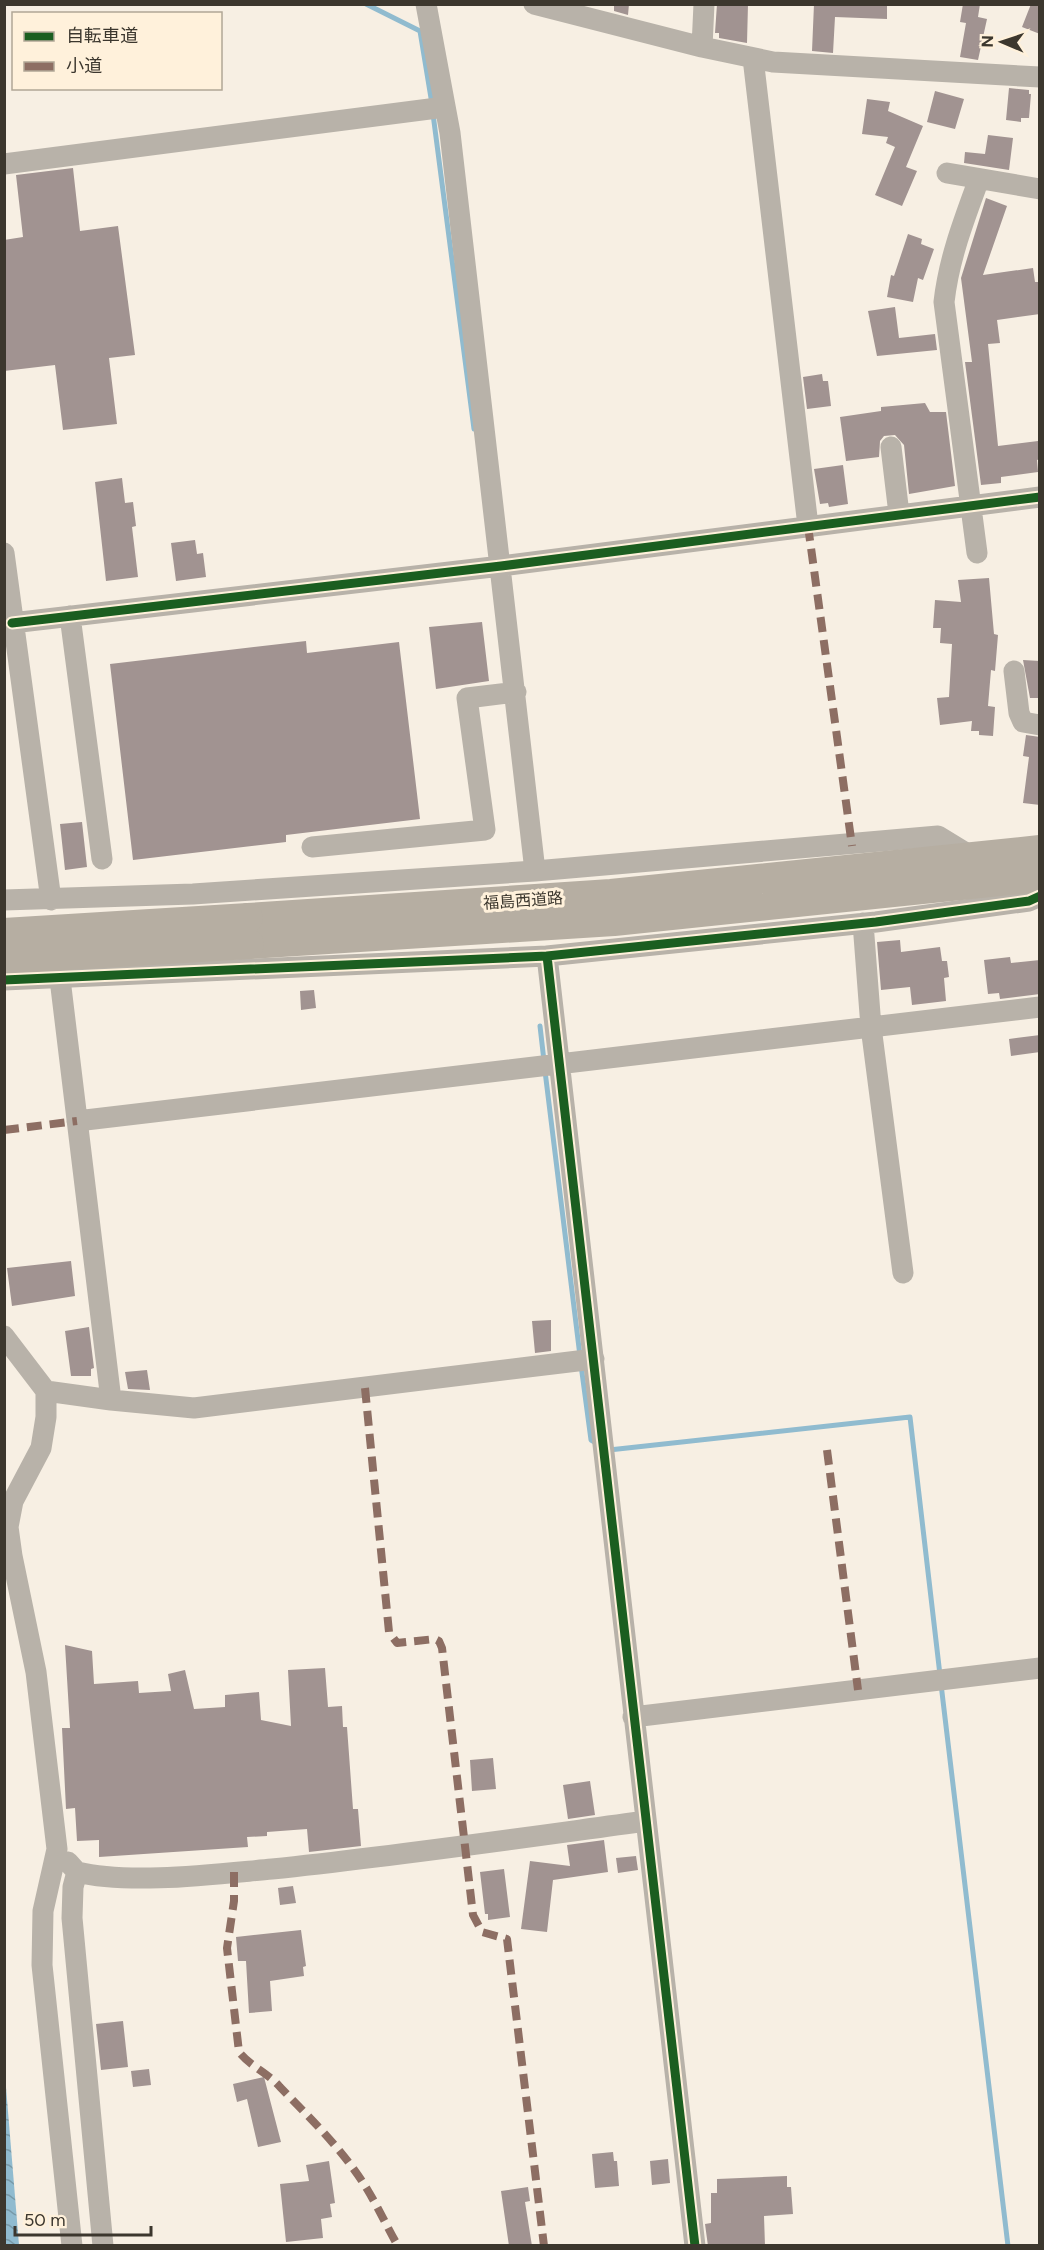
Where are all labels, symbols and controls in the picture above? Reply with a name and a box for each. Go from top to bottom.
legend [12,12,222,90]
north arrow [972,12,1032,72]
text: 自転車道 [66,25,138,47]
text: N [978,35,997,48]
text: 小道 [66,55,102,77]
street label: 福島西道路 [482,888,564,913]
scale bar [15,2199,152,2237]
text: 50 m [24,2209,66,2231]

